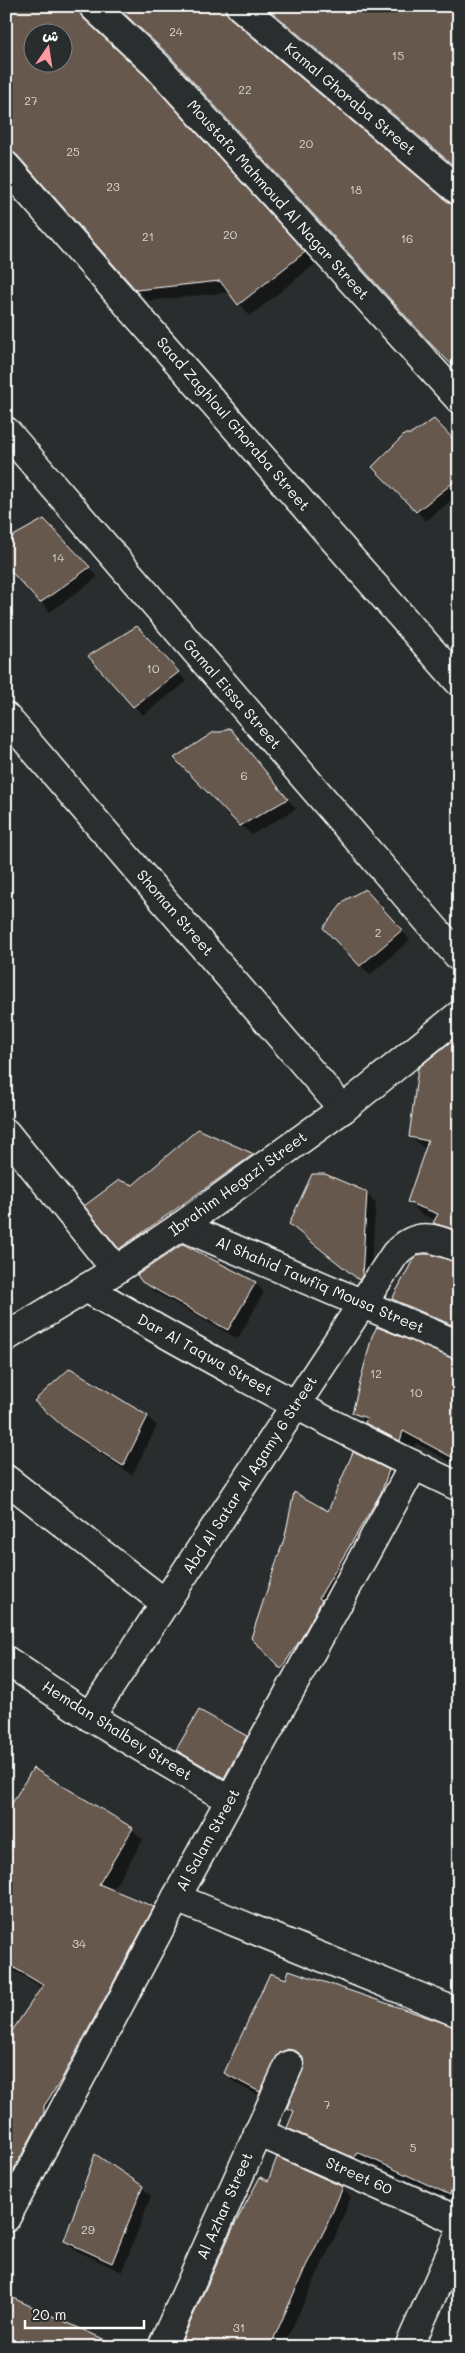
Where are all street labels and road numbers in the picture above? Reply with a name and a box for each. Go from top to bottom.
street label: Kamal Ghoraba Street [281,38,420,159]
street label: Moustafa Mahmoud Al Nagar Street [183,95,374,304]
street label: Saad Zaghloul Ghoraba Street [153,332,315,515]
street label: Gamal Eissa Street [179,634,286,753]
street label: Shoman Street [133,865,219,960]
street label: Ibrahim Hegazi Street [164,1126,311,1240]
street label: Al Shahid Tawfiq Mousa Street [213,1231,428,1337]
street label: Dar Al Taqwa Street [134,1309,277,1400]
street label: Abd Al Satar Al Agamy 6 Street [177,1371,321,1578]
street label: Hemdan Shalbey Street [39,1676,196,1785]
street label: Al Salam Street [171,1785,244,1894]
street label: Al Azhar Street [191,2149,257,2262]
street label: Street 60 [323,2152,396,2199]

